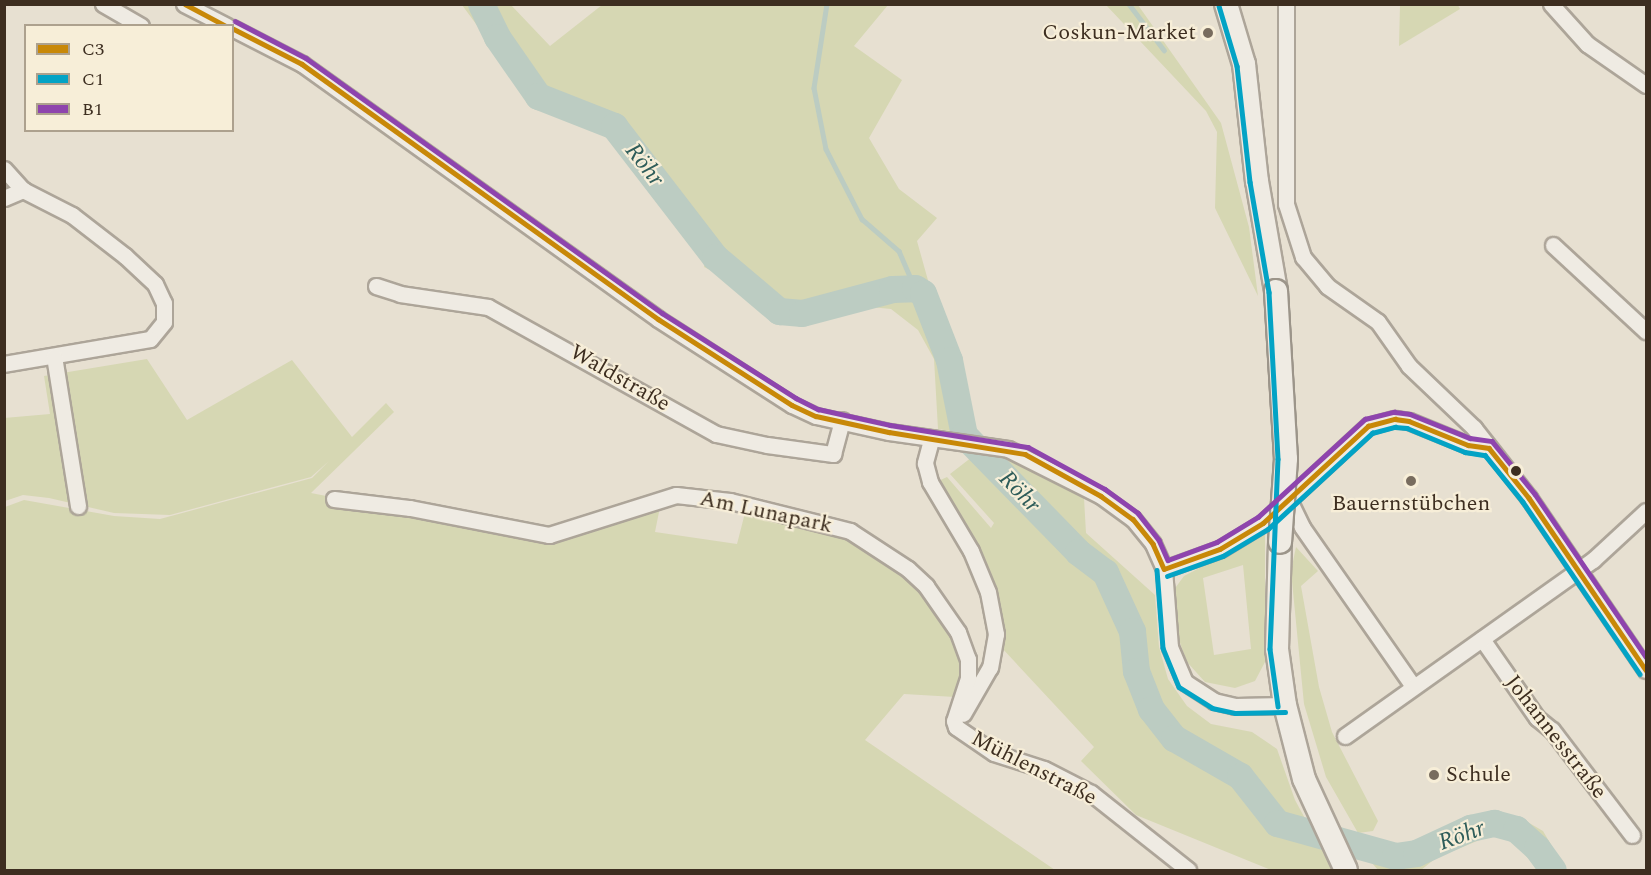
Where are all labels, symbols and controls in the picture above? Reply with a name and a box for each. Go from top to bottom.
place label: Coskun-Market [1042,20,1196,46]
legend [24,24,234,132]
marker: Coskun-Market [1201,26,1215,40]
text: C3 [82,36,104,63]
text: C1 [82,66,104,93]
text: B1 [82,96,103,123]
water label: Röhr [618,137,670,193]
street label: Waldstraße [565,339,675,417]
water label: Röhr [992,465,1046,519]
unlabelled marker [1510,465,1522,477]
marker: Bauernstübchen [1404,474,1418,488]
street label: Am Lunapark [697,485,835,539]
place label: Bauernstübchen [1332,491,1490,517]
street label: Johannesstraße [1499,670,1613,804]
street label: Mühlenstraße [967,725,1101,811]
place label: Schule [1446,762,1511,788]
marker: Schule [1427,768,1441,782]
water label: Röhr [1435,814,1489,858]

